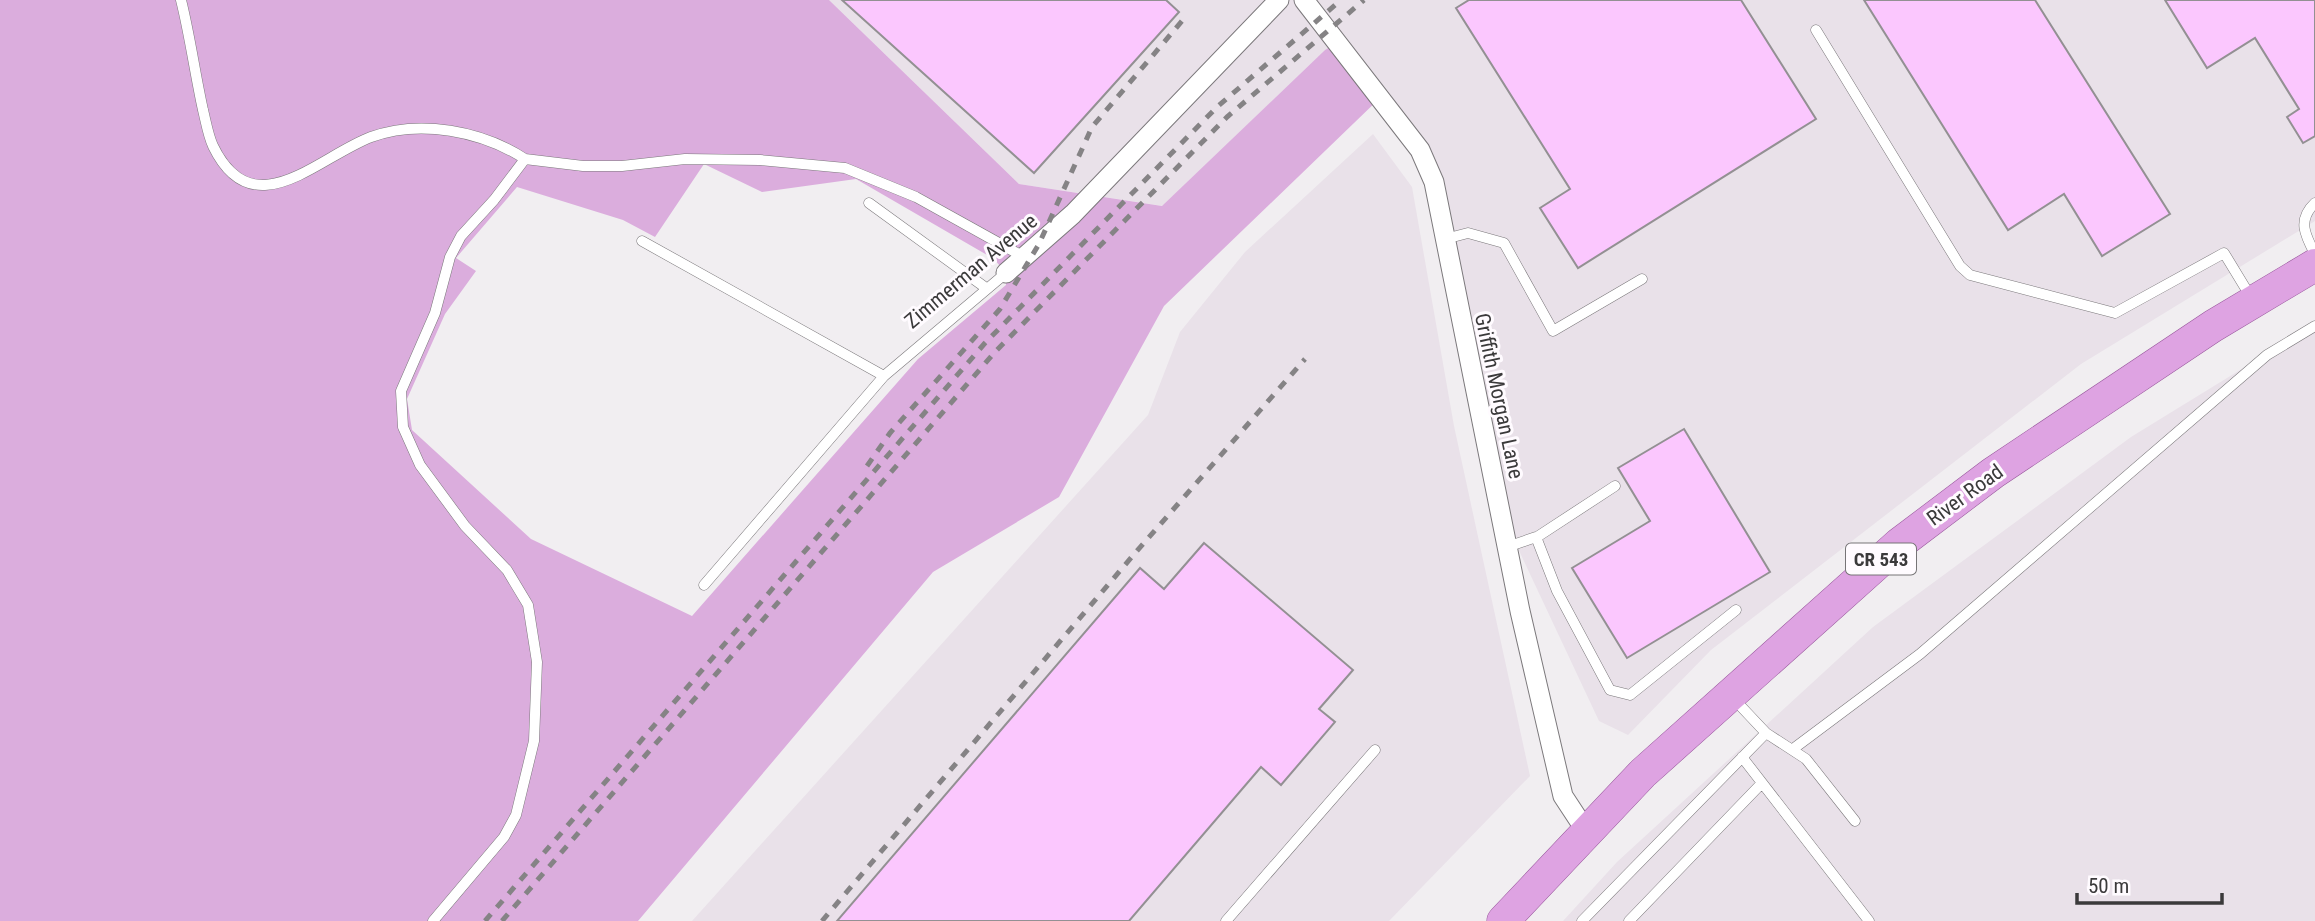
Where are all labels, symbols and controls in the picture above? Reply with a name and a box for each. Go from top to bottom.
street label: Zimmerman Avenue [900,209,1042,333]
street label: Griffith Morgan Lane [1470,311,1528,481]
street label: River Road [1922,459,2008,531]
road number: CR 543 [1846,544,1916,574]
scale bar [2077,862,2222,906]
text: 50 m [2088,874,2129,898]

